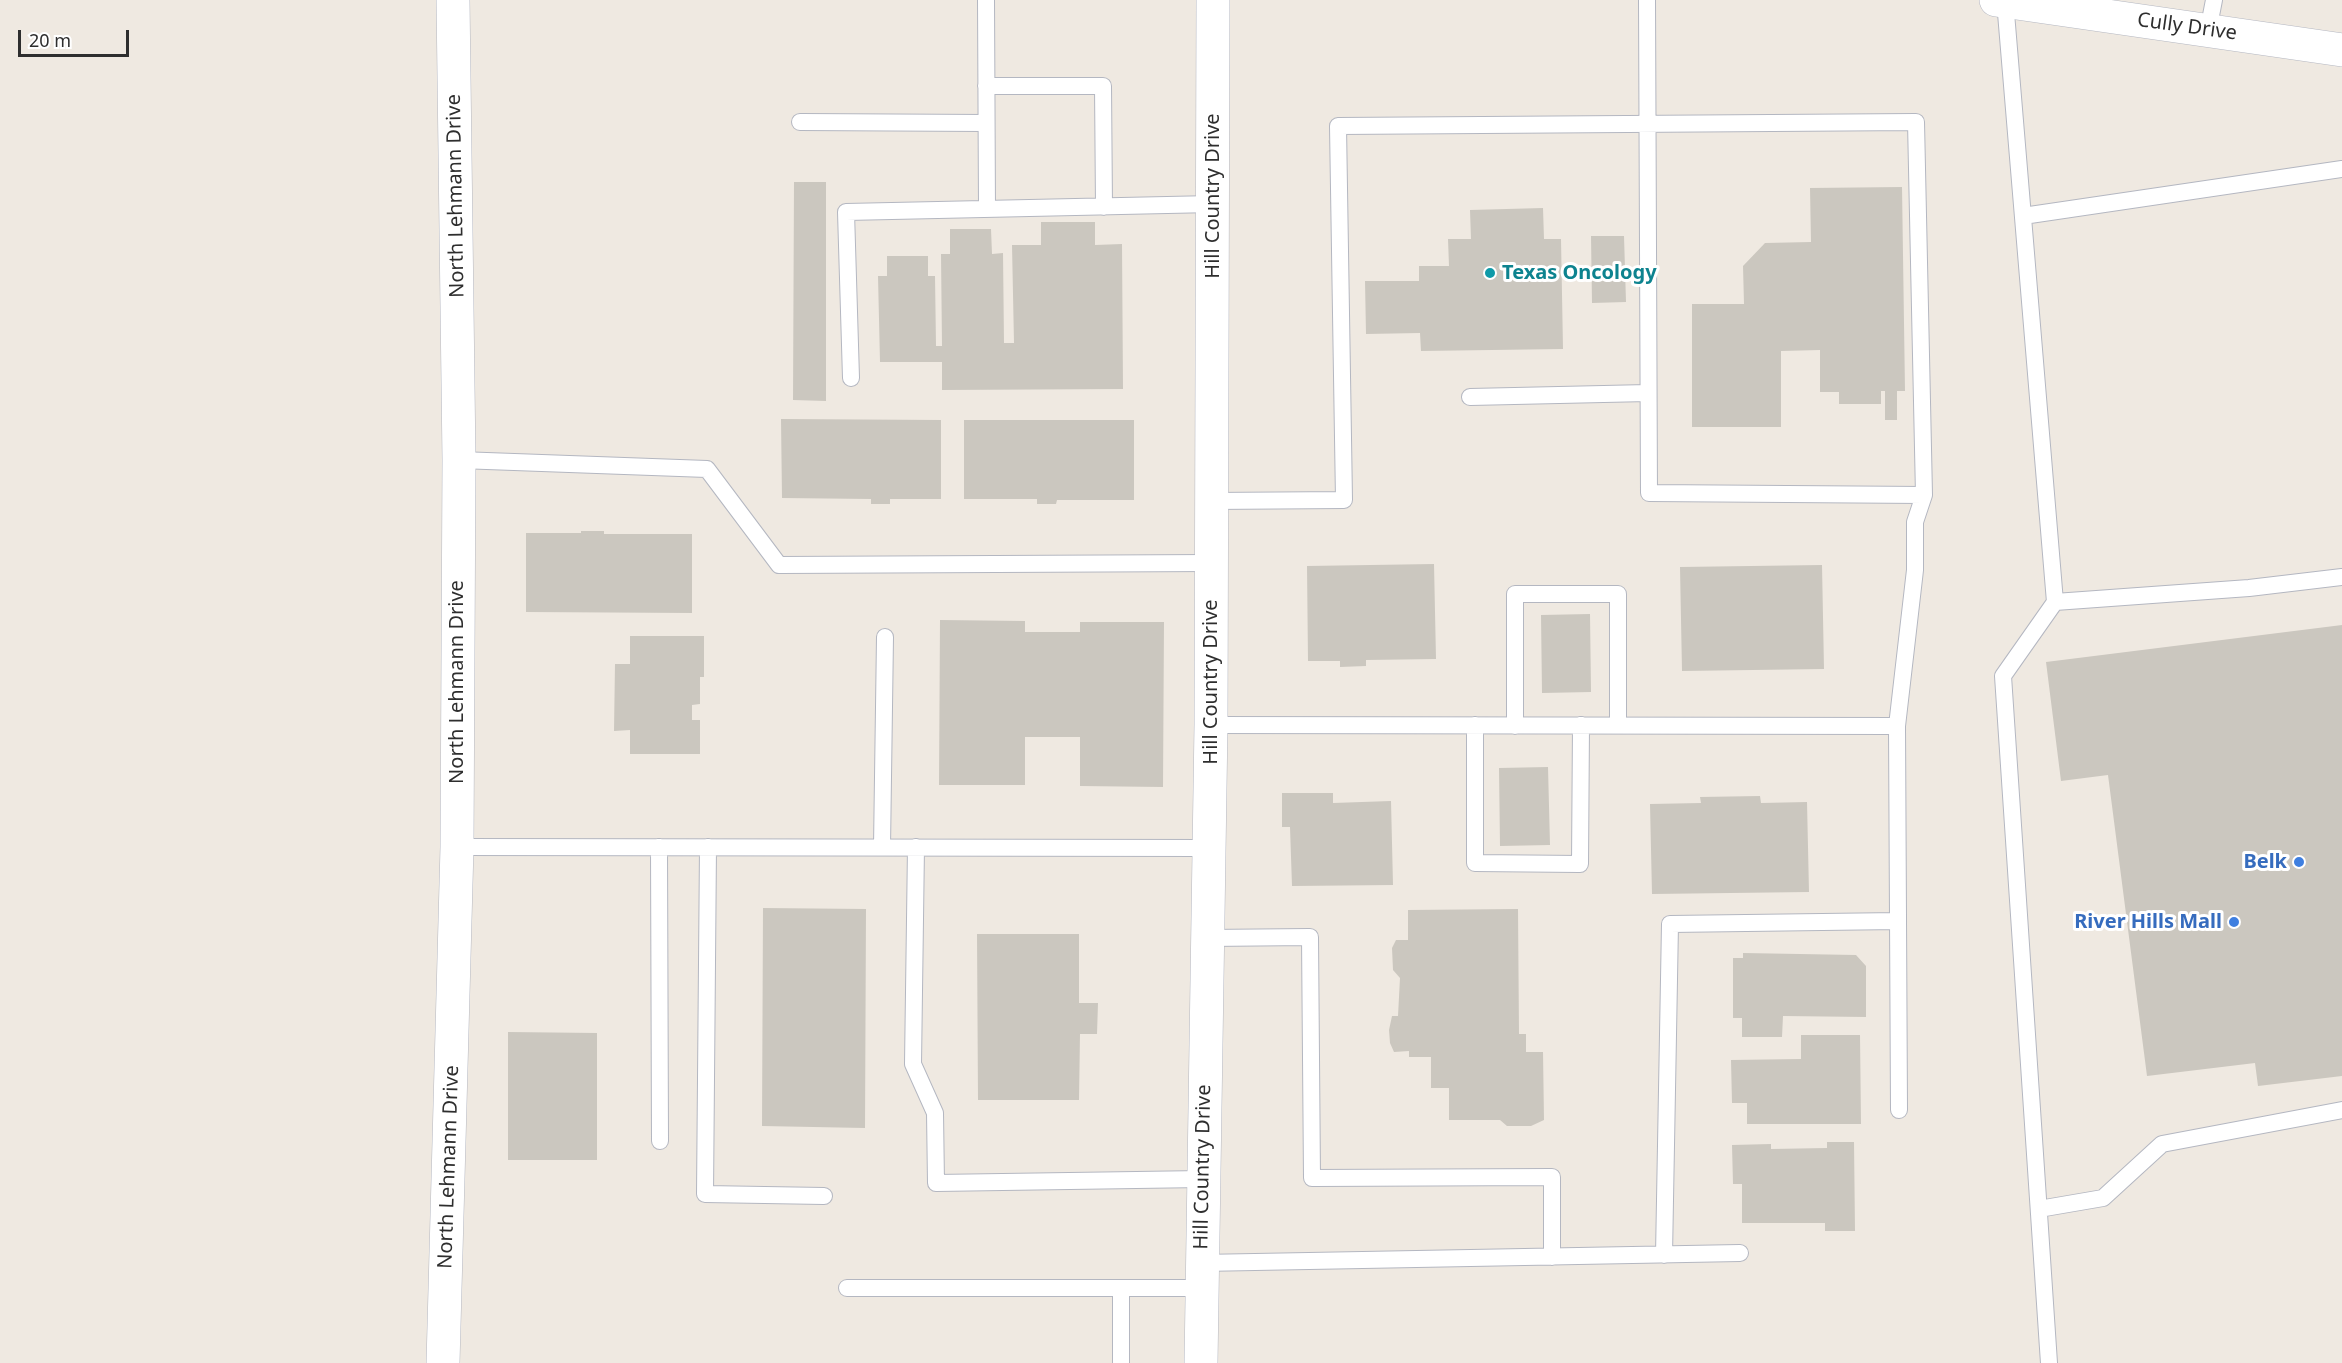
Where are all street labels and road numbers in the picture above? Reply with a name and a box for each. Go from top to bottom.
street label: Cully Drive [2136,8,2238,46]
street label: North Lehmann Drive [442,94,470,298]
street label: Hill Country Drive [1201,113,1225,279]
street label: North Lehmann Drive [445,580,469,784]
street label: Hill Country Drive [1199,599,1223,765]
street label: North Lehmann Drive [433,1065,465,1269]
street label: Hill Country Drive [1190,1084,1216,1250]

